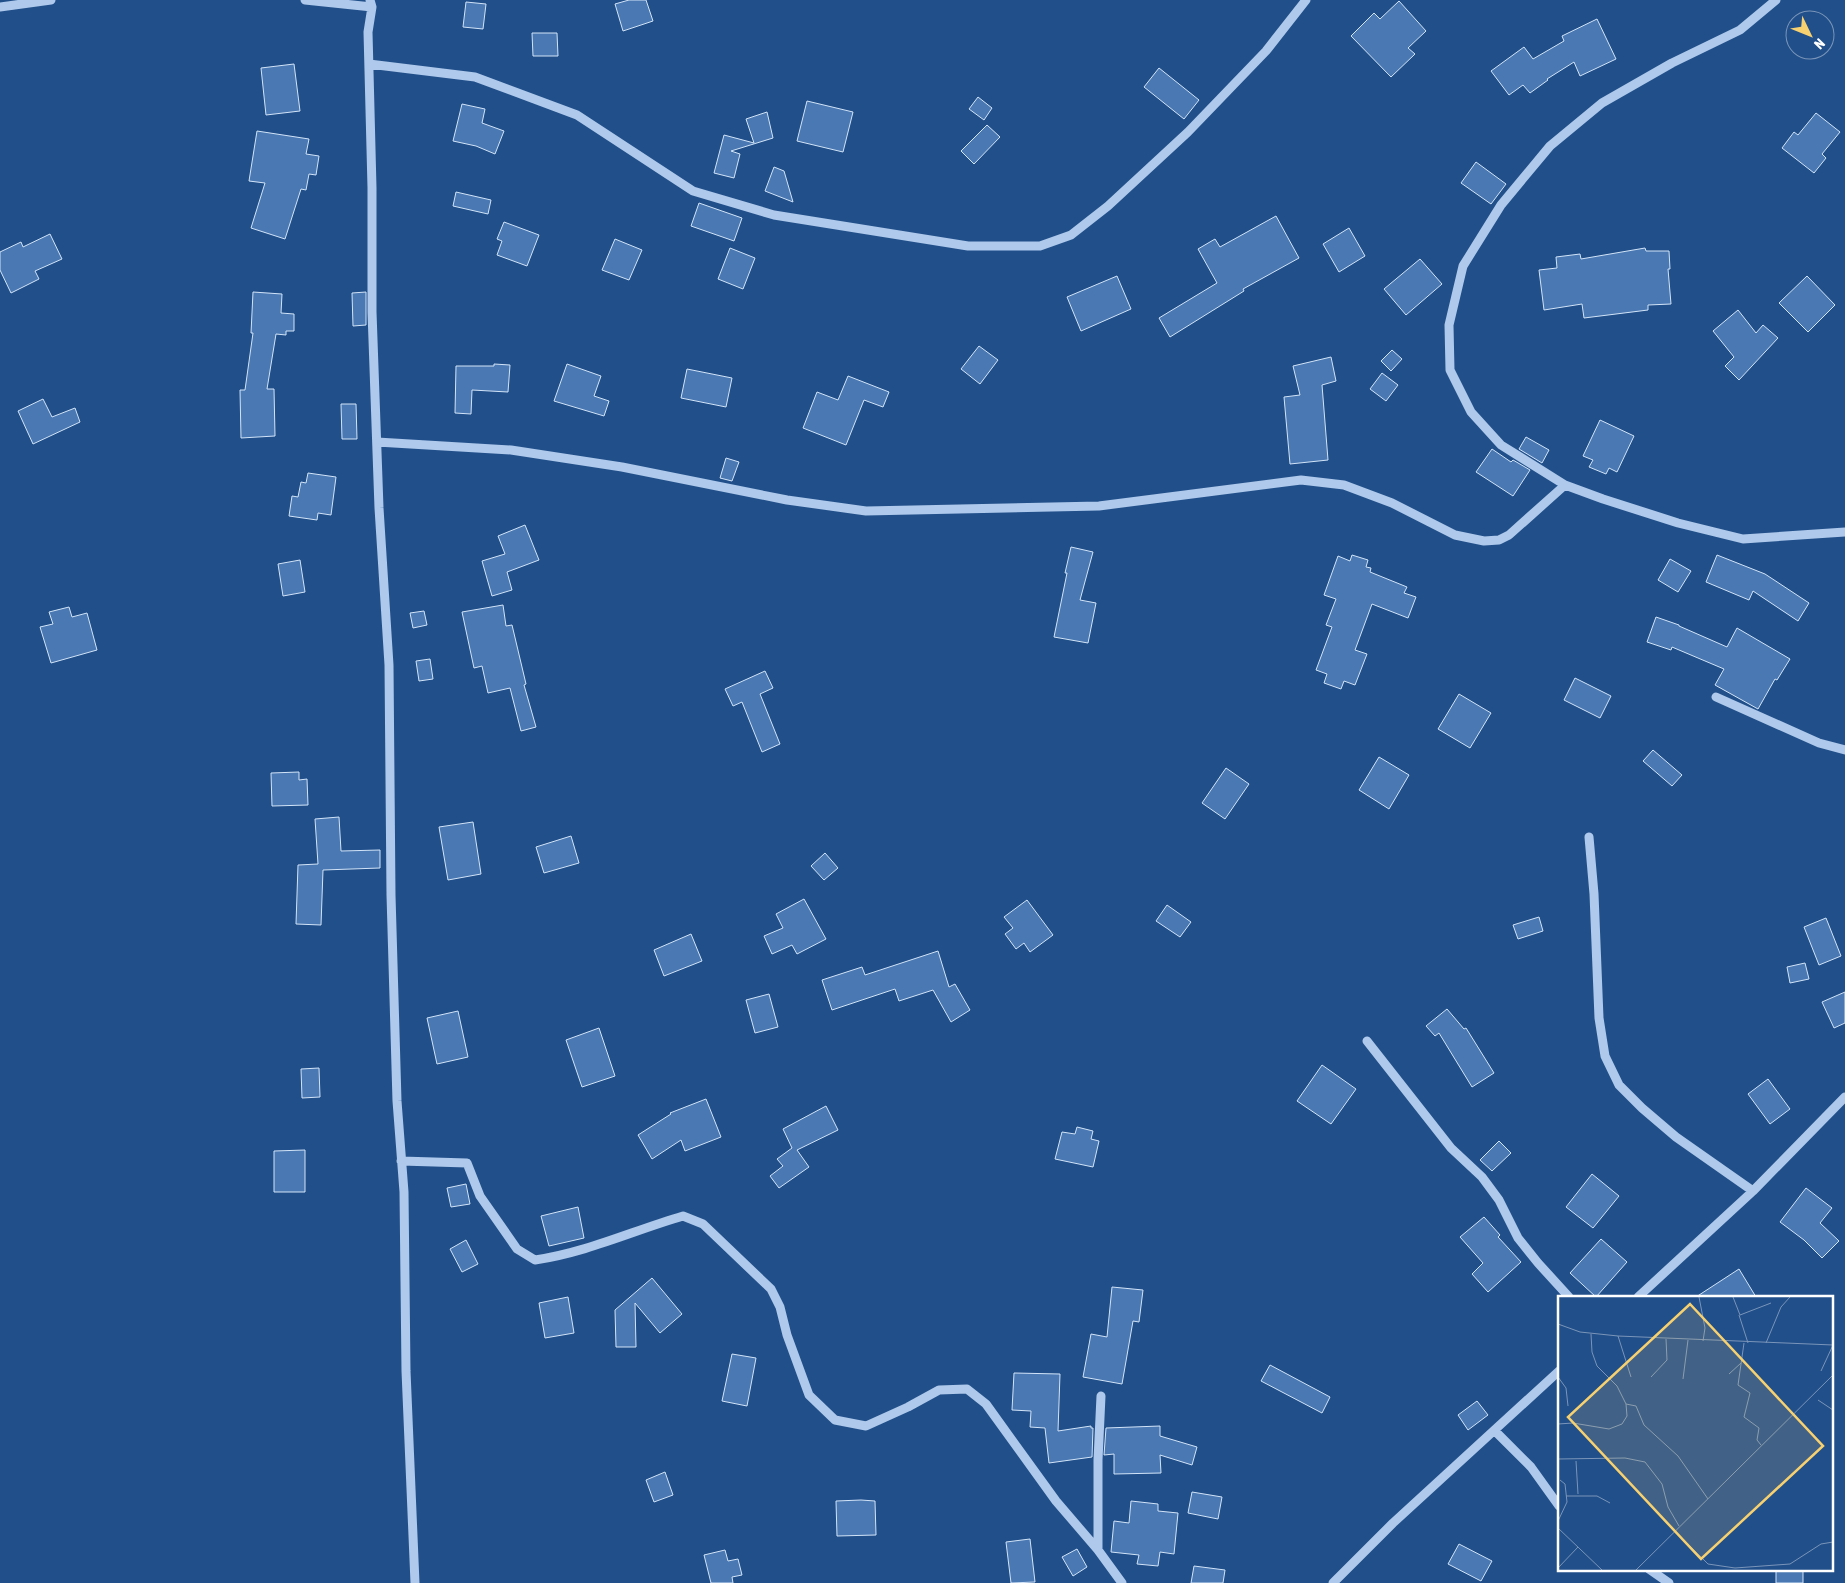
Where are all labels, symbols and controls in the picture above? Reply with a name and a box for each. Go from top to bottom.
north arrow [1785,10,1835,60]
text: N [1811,35,1828,52]
inset map [1558,1296,1832,1570]

